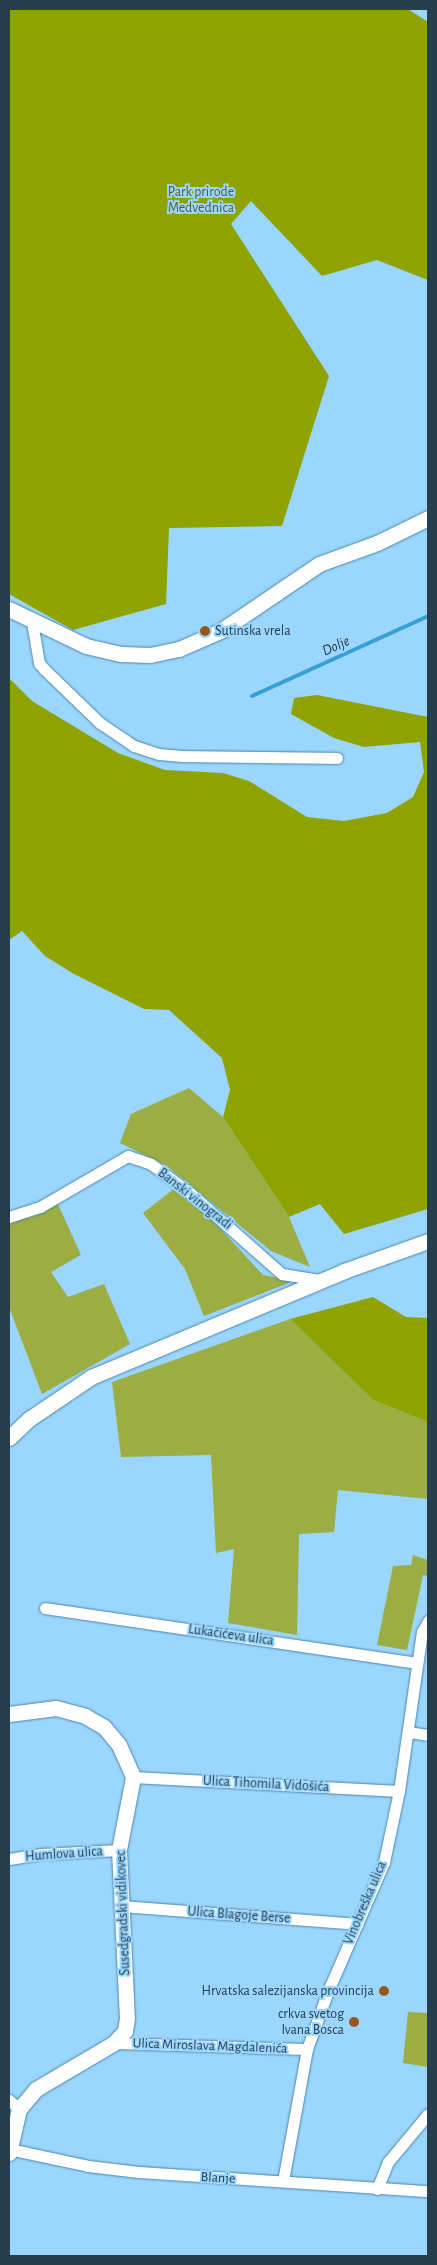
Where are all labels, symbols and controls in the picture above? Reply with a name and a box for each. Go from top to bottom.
park label: Park prirode Medvednica [168,184,234,216]
place label: Sutinska vrela [215,623,291,639]
marker: Sutinska vrela [199,625,211,637]
water label: Dolje [319,632,353,660]
street label: Banski vinogradi [154,1165,236,1233]
street label: Lukačićeva ulica [187,1621,275,1649]
street label: Ulica Tihomila Vidošića [202,1772,330,1796]
street label: Humlova ulica [25,1843,103,1865]
street label: Susedgradski vidikovec [112,1850,134,1976]
street label: Vinobreška ulica [340,1859,390,1947]
street label: Ulica Blagoje Berse [187,1903,291,1927]
place label: Hrvatska salezijanska provincija [201,1983,374,1999]
marker: Hrvatska salezijanska provincija [378,1985,390,1997]
place label: crkva svetog Ivana Bosca [278,2006,344,2038]
marker: crkva svetog Ivana Bosca [348,2016,360,2028]
street label: Ulica Miroslava Magdalenića [132,2035,288,2057]
street label: Blanje [200,2169,236,2187]

